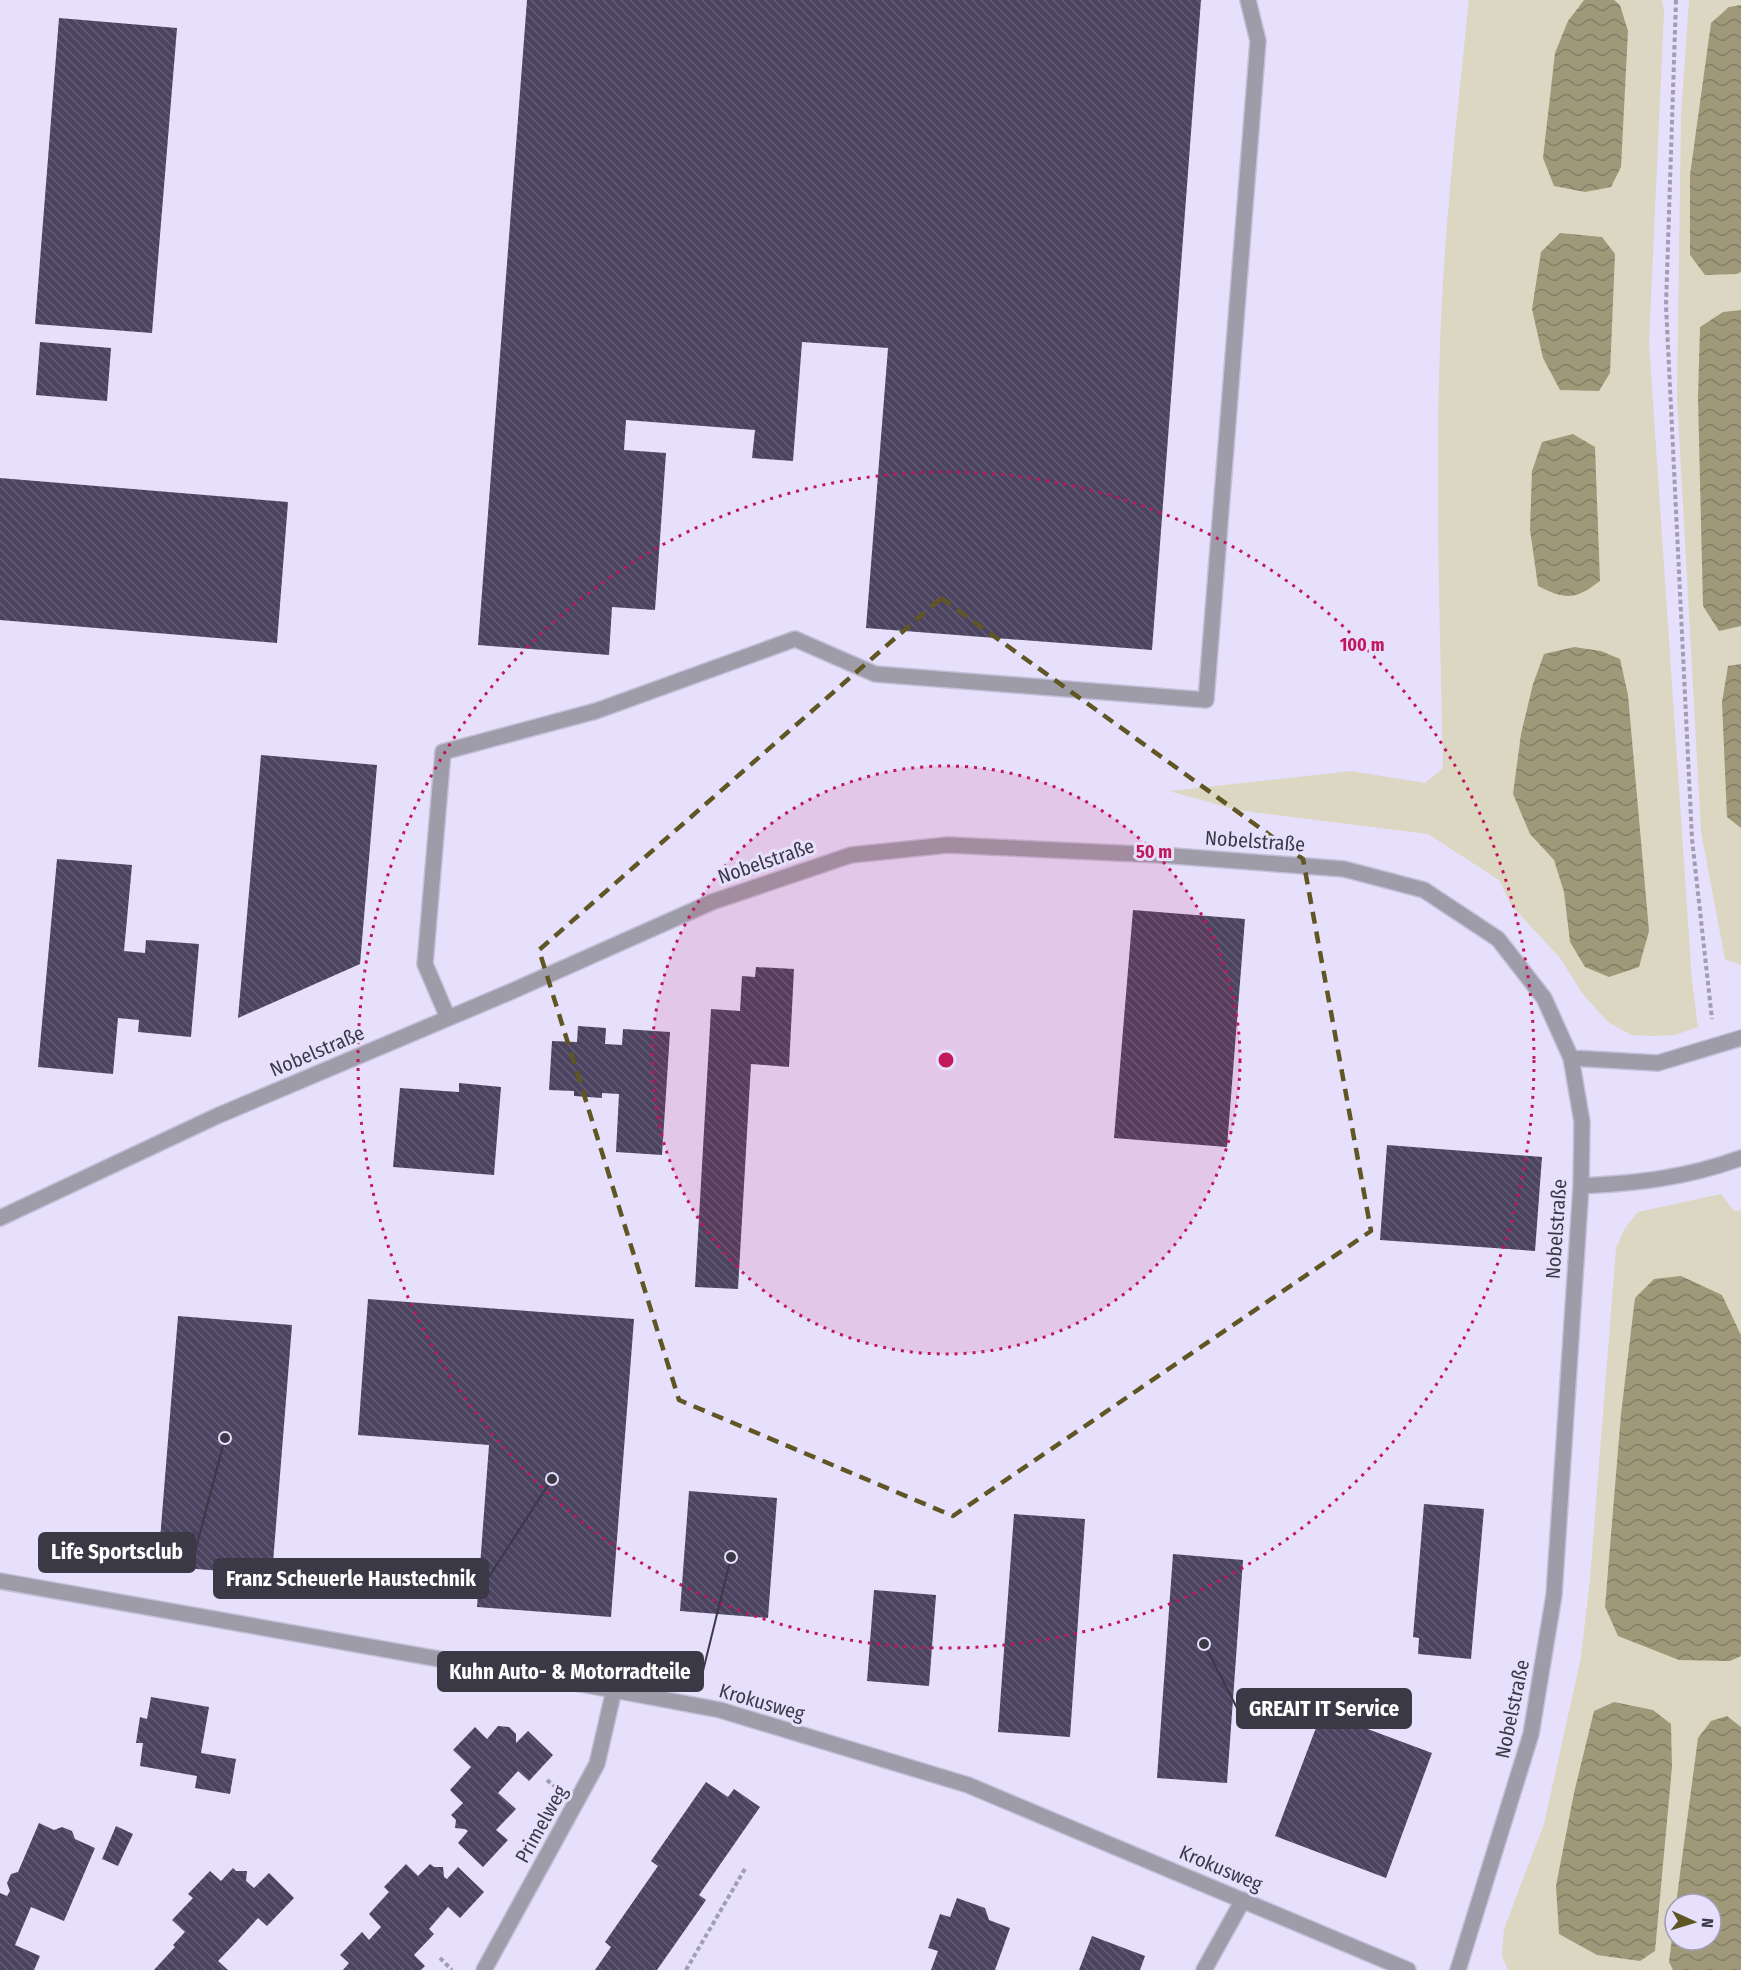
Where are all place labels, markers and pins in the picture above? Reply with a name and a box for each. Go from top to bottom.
centre of rings [936,1050,956,1070]
callout: Life Sportsclub [39,1533,195,1572]
callout: Franz Scheuerle Haustechnik [214,1559,488,1598]
callout: Kuhn Auto- & Motorradteile [438,1652,703,1691]
callout: GREAIT IT Service [1237,1689,1411,1728]

